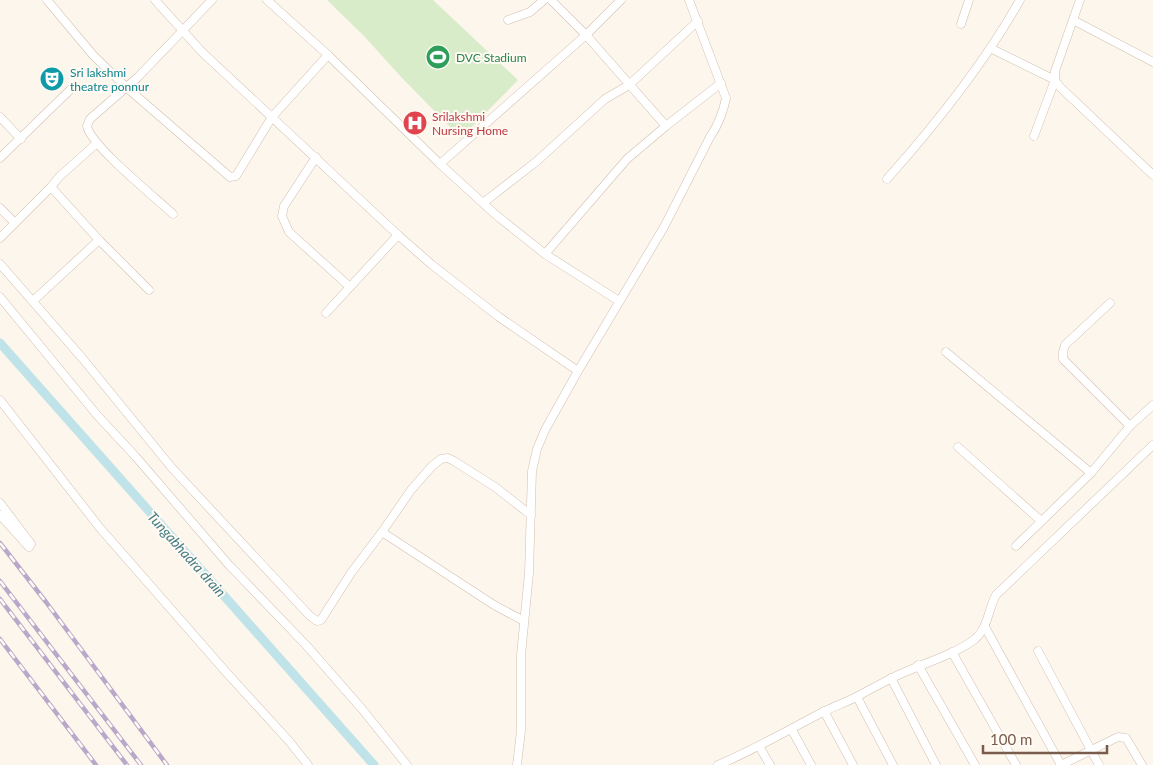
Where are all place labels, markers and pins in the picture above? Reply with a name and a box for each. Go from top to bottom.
sports icon: DVC Stadium [425,44,451,70]
place label: DVC Stadium [456,50,527,65]
place label: Sri lakshmi theatre ponnur [70,65,150,94]
theatre icon: Sri lakshmi theatre ponnur [39,66,65,92]
place label: Srilakshmi Nursing Home [432,109,508,138]
hospital icon: Srilakshmi Nursing Home [402,110,428,136]

